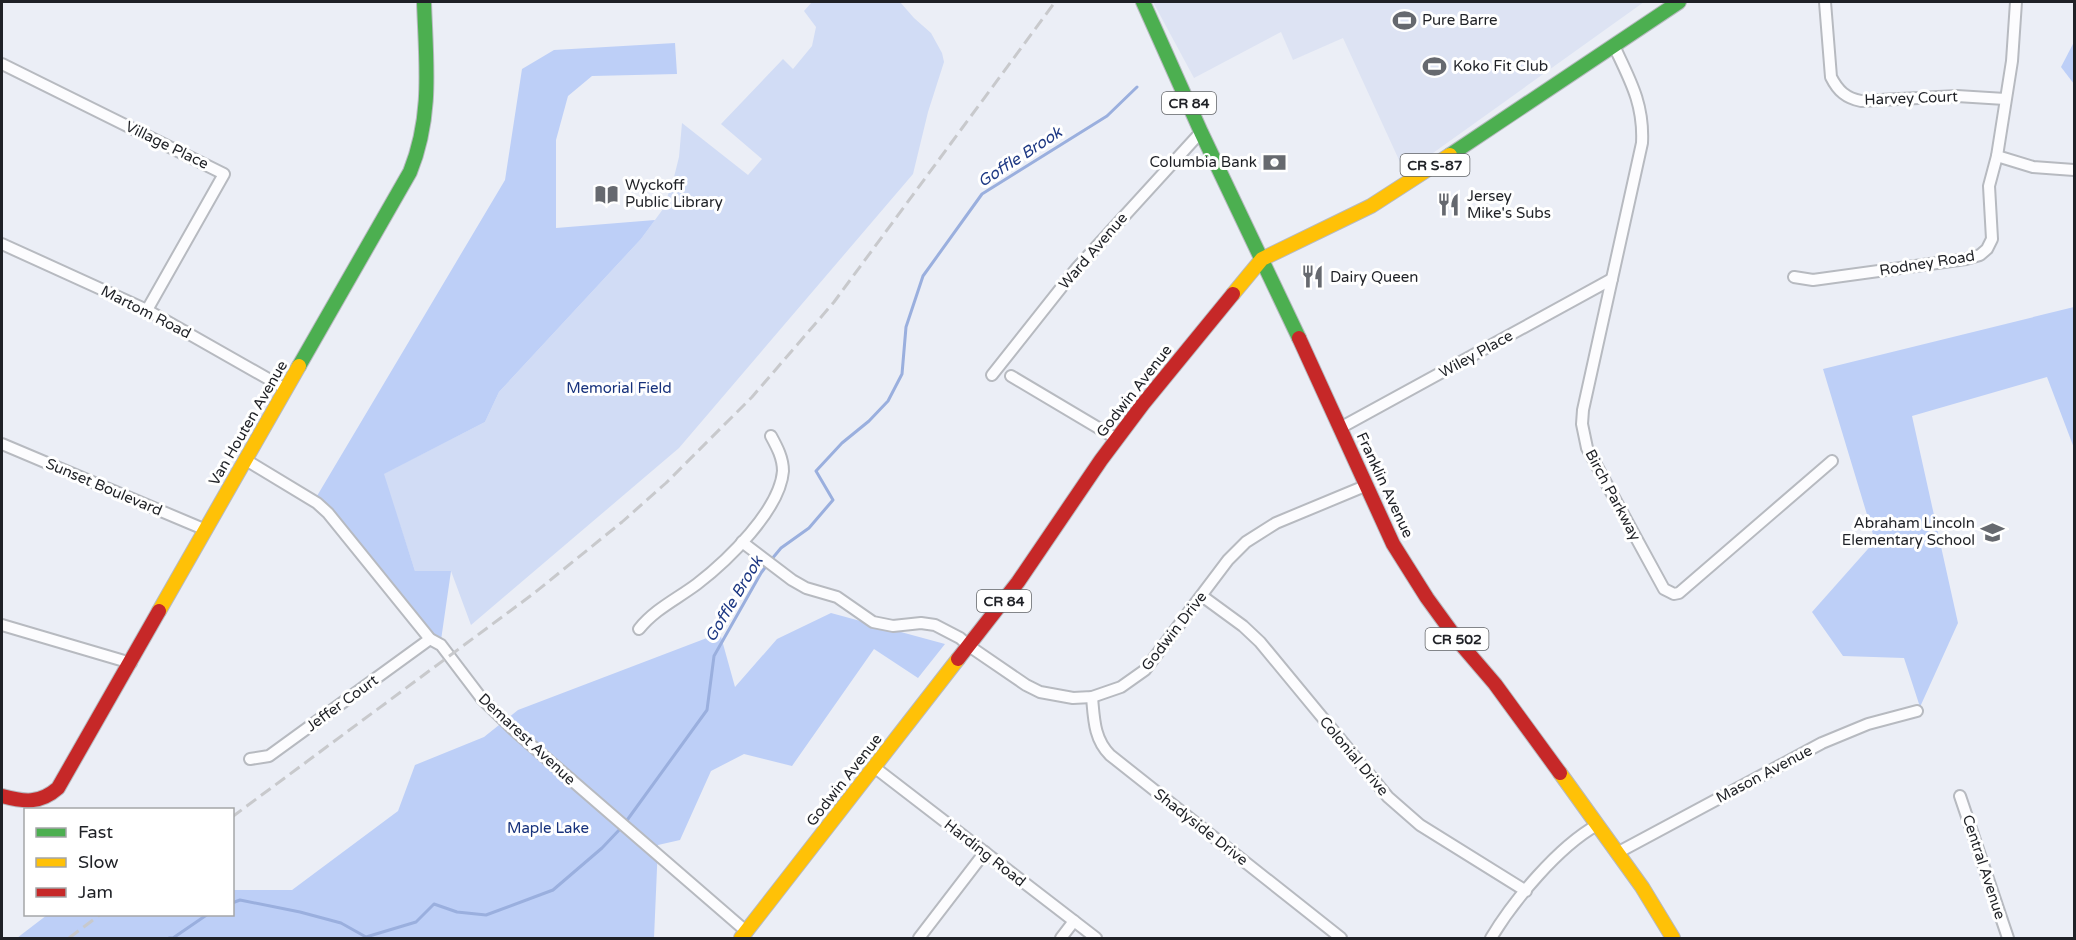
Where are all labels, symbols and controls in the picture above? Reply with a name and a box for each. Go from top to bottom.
sports icon: Pure Barre [1391,7,1417,33]
place label: Pure Barre [1422,11,1498,29]
sports icon: Koko Fit Club [1422,53,1448,79]
place label: Koko Fit Club [1453,57,1548,75]
street label: Harvey Court [1864,87,1958,109]
road number: CR 84 [1162,92,1216,114]
street label: Village Place [122,117,212,173]
water label: Goffle Brook [974,122,1067,192]
bank icon: Columbia Bank [1262,149,1288,175]
place label: Columbia Bank [1149,153,1257,171]
road number: CR S-87 [1400,154,1470,176]
place label: Wyckoff Public Library [625,176,723,211]
library icon: Wyckoff Public Library [594,181,620,207]
place label: Jersey Mike's Subs [1467,187,1551,222]
restaurant icon: Jersey Mike's Subs [1436,192,1462,218]
street label: Ward Avenue [1055,209,1131,293]
street label: Rodney Road [1878,247,1976,279]
restaurant icon: Dairy Queen [1299,264,1325,290]
place label: Dairy Queen [1330,268,1418,286]
street label: Martom Road [98,282,194,342]
street label: Wiley Place [1436,326,1516,382]
street label: Godwin Avenue [1092,341,1176,441]
street label: Van Houten Avenue [205,357,291,489]
park label: Memorial Field [566,379,672,397]
street label: Franklin Avenue [1353,429,1417,541]
street label: Birch Parkway [1581,446,1645,544]
street label: Sunset Boulevard [43,454,165,520]
place label: Abraham Lincoln Elementary School [1842,514,1975,549]
school or university icon: Abraham Lincoln Elementary School [1980,519,2006,545]
water label: Goffle Brook [701,551,768,646]
street label: Godwin Drive [1137,588,1211,674]
road number: CR 84 [977,590,1031,612]
road number: CR 502 [1426,628,1488,650]
street label: Jeffer Court [302,671,382,735]
street label: Demarest Avenue [475,689,579,789]
street label: Colonial Drive [1316,713,1392,799]
street label: Godwin Avenue [802,730,886,830]
street label: Mason Avenue [1713,741,1815,807]
street label: Shadyside Drive [1151,785,1251,869]
legend [24,808,234,916]
street label: Central Avenue [1959,812,2009,922]
street label: Harding Road [941,816,1029,890]
park label: Maple Lake [507,819,589,837]
text: Fast [78,821,113,843]
text: Slow [78,851,119,873]
text: Jam [78,881,113,903]

